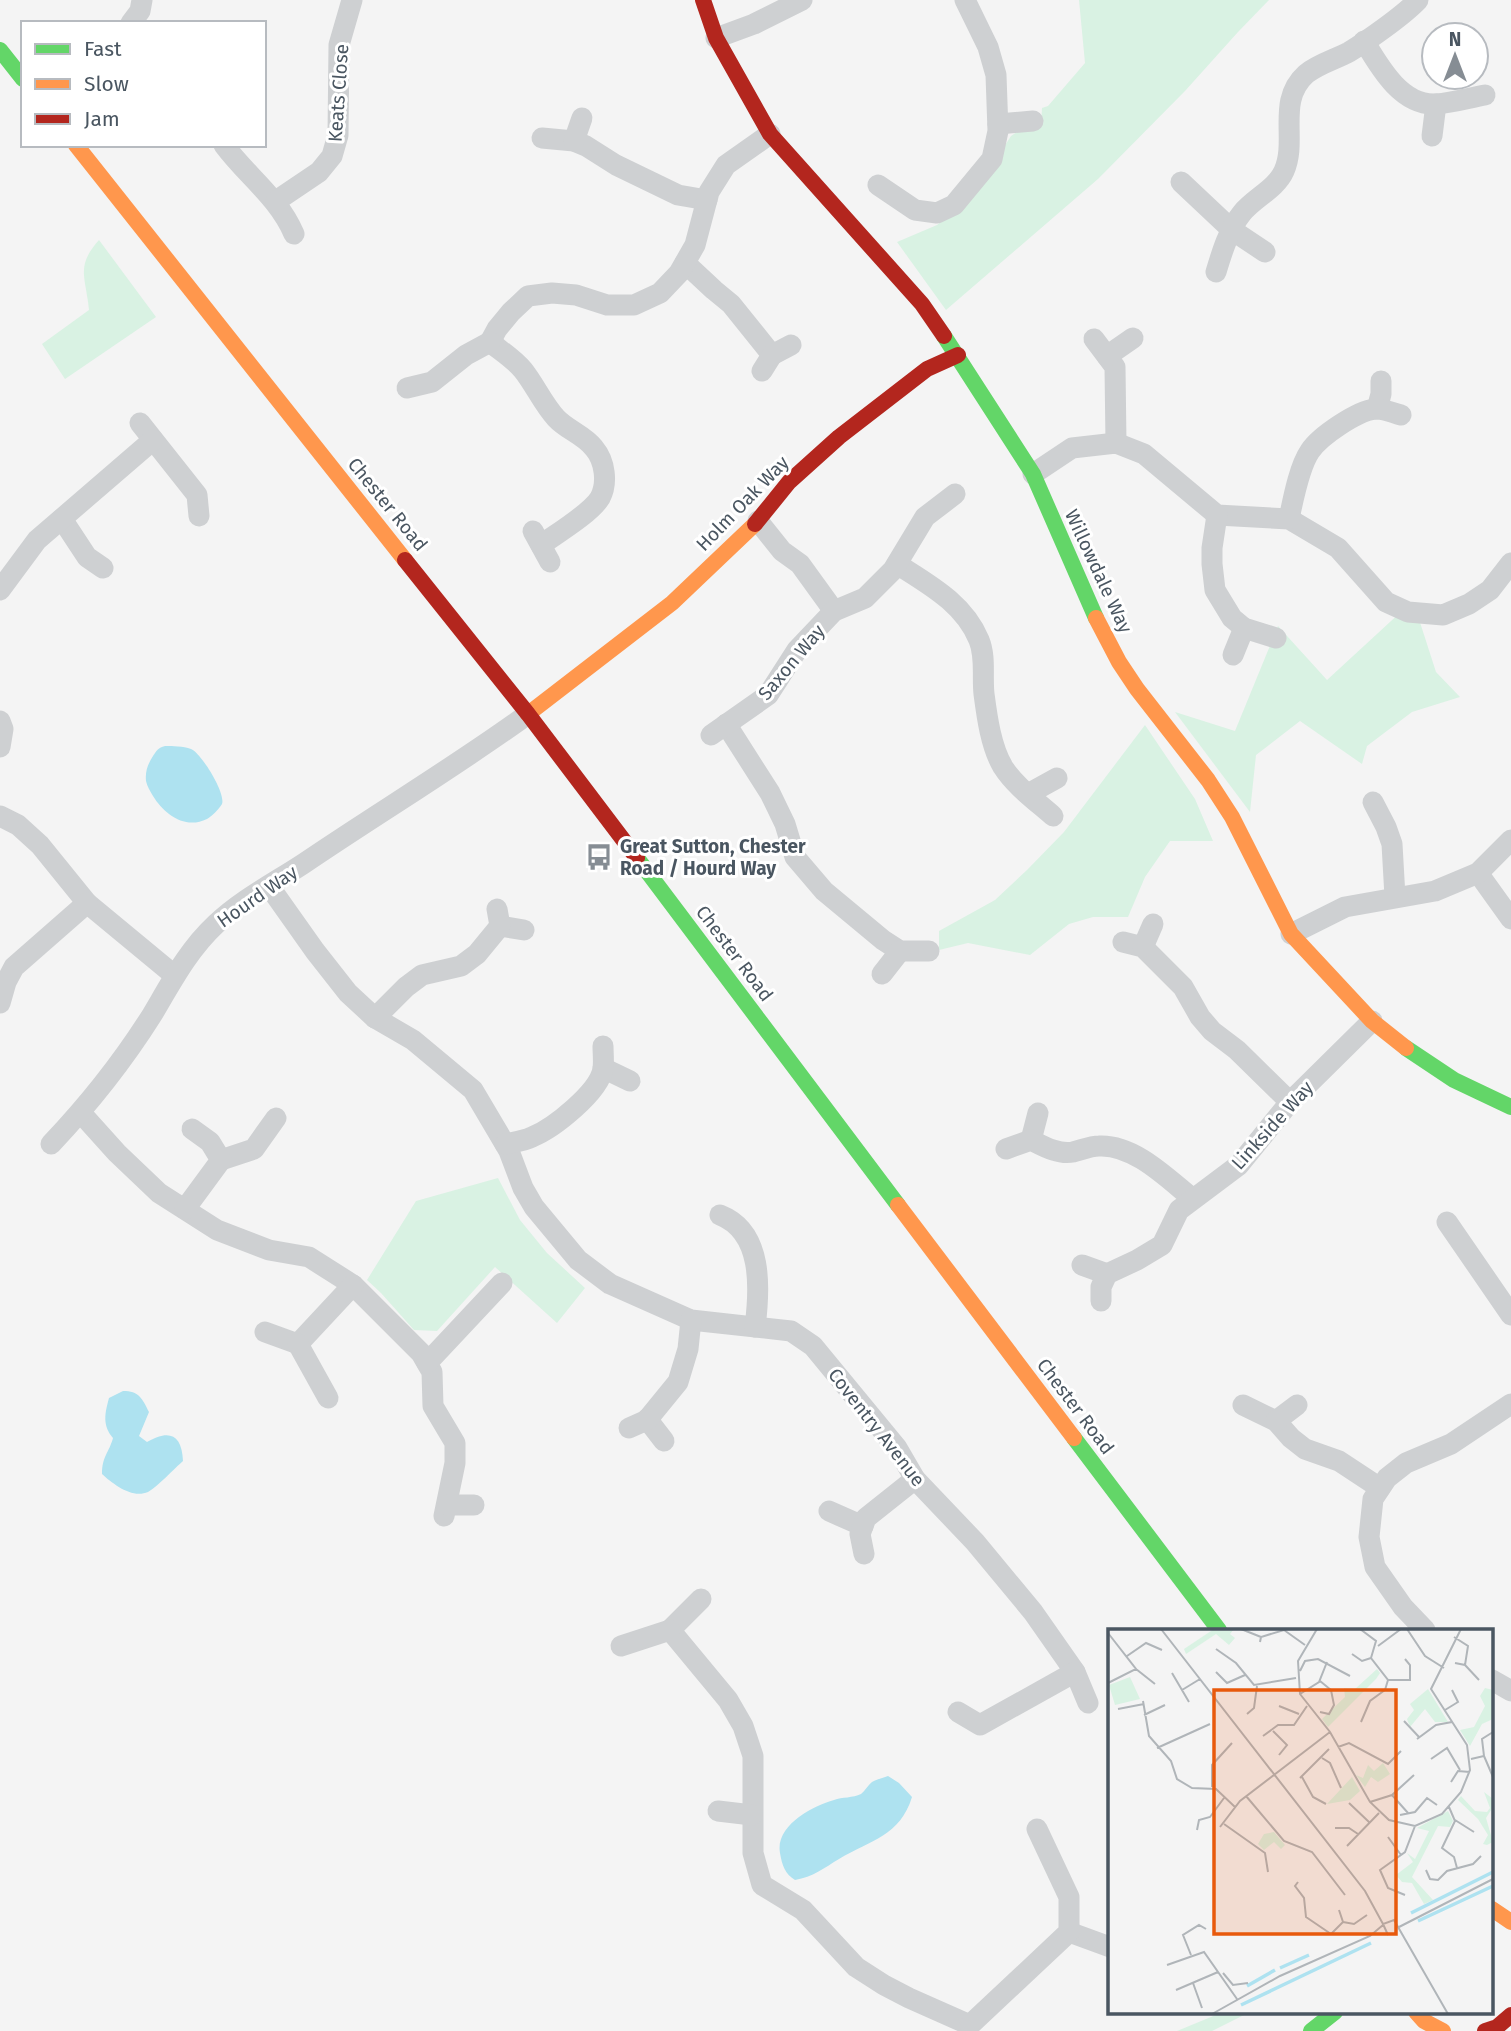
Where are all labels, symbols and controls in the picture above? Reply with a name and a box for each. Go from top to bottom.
legend [21,21,266,147]
north arrow [1420,21,1490,91]
text: N [1449,28,1461,51]
text: Fast [84,36,122,62]
street label: Keats Close [324,43,353,143]
text: Slow [84,71,129,97]
text: Jam [84,106,120,132]
street label: Holm Oak Way [691,450,794,556]
street label: Chester Road [343,453,432,556]
street label: Willowdale Way [1060,506,1137,637]
street label: Saxon Way [753,619,830,705]
place label: Great Sutton, Chester Road / Hourd Way [620,835,806,880]
bus stop icon: Great Sutton, Chester Road / Hourd Way [584,842,614,872]
street label: Hourd Way [213,860,302,932]
street label: Chester Road [691,901,778,1006]
street label: Linkside Way [1227,1076,1319,1174]
street label: Chester Road [1032,1354,1119,1459]
street label: Coventry Avenue [823,1364,930,1491]
inset map [1108,1629,1494,2014]

